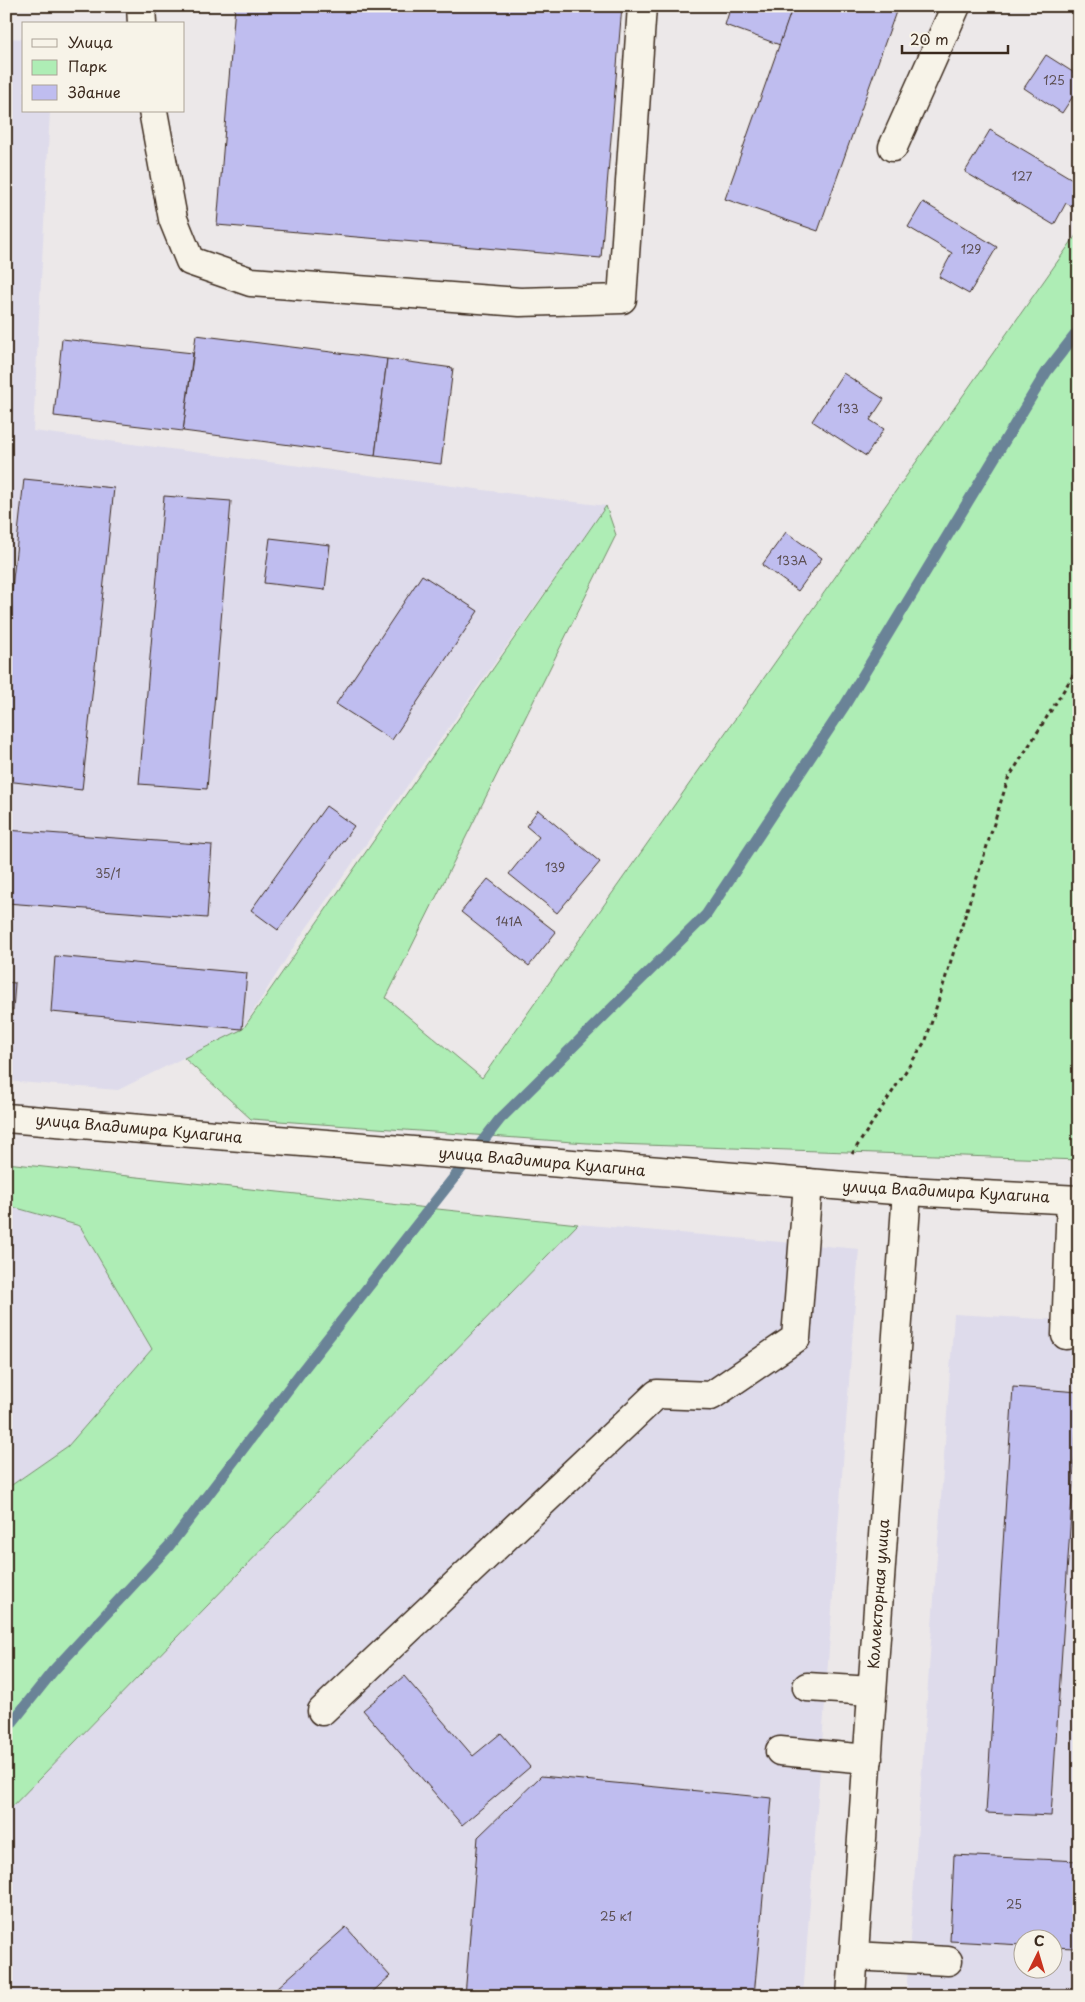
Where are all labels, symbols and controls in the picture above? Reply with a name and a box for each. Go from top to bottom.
legend [22,22,185,112]
scale bar [902,22,1009,54]
text: 20 m [910,27,949,50]
text: Улица [68,30,113,53]
text: Парк [68,54,107,77]
house number: 125 [1043,71,1065,89]
text: Здание [68,80,121,103]
house number: 127 [1012,167,1032,185]
house number: 129 [961,240,981,258]
house number: 133 [837,399,859,417]
house number: 133А [777,551,807,569]
house number: 139 [545,858,565,876]
house number: 35/1 [95,864,121,882]
house number: 141А [495,912,523,930]
street label: улица Владимира Кулагина [35,1107,244,1148]
street label: улица Владимира Кулагина [438,1140,647,1181]
street label: улица Владимира Кулагина [842,1174,1051,1207]
street label: Коллекторная улица [861,1518,894,1670]
house number: 25 [1006,1895,1022,1913]
house number: 25 к1 [600,1907,632,1925]
north arrow [1012,1930,1062,1980]
text: С [1033,1930,1045,1951]

